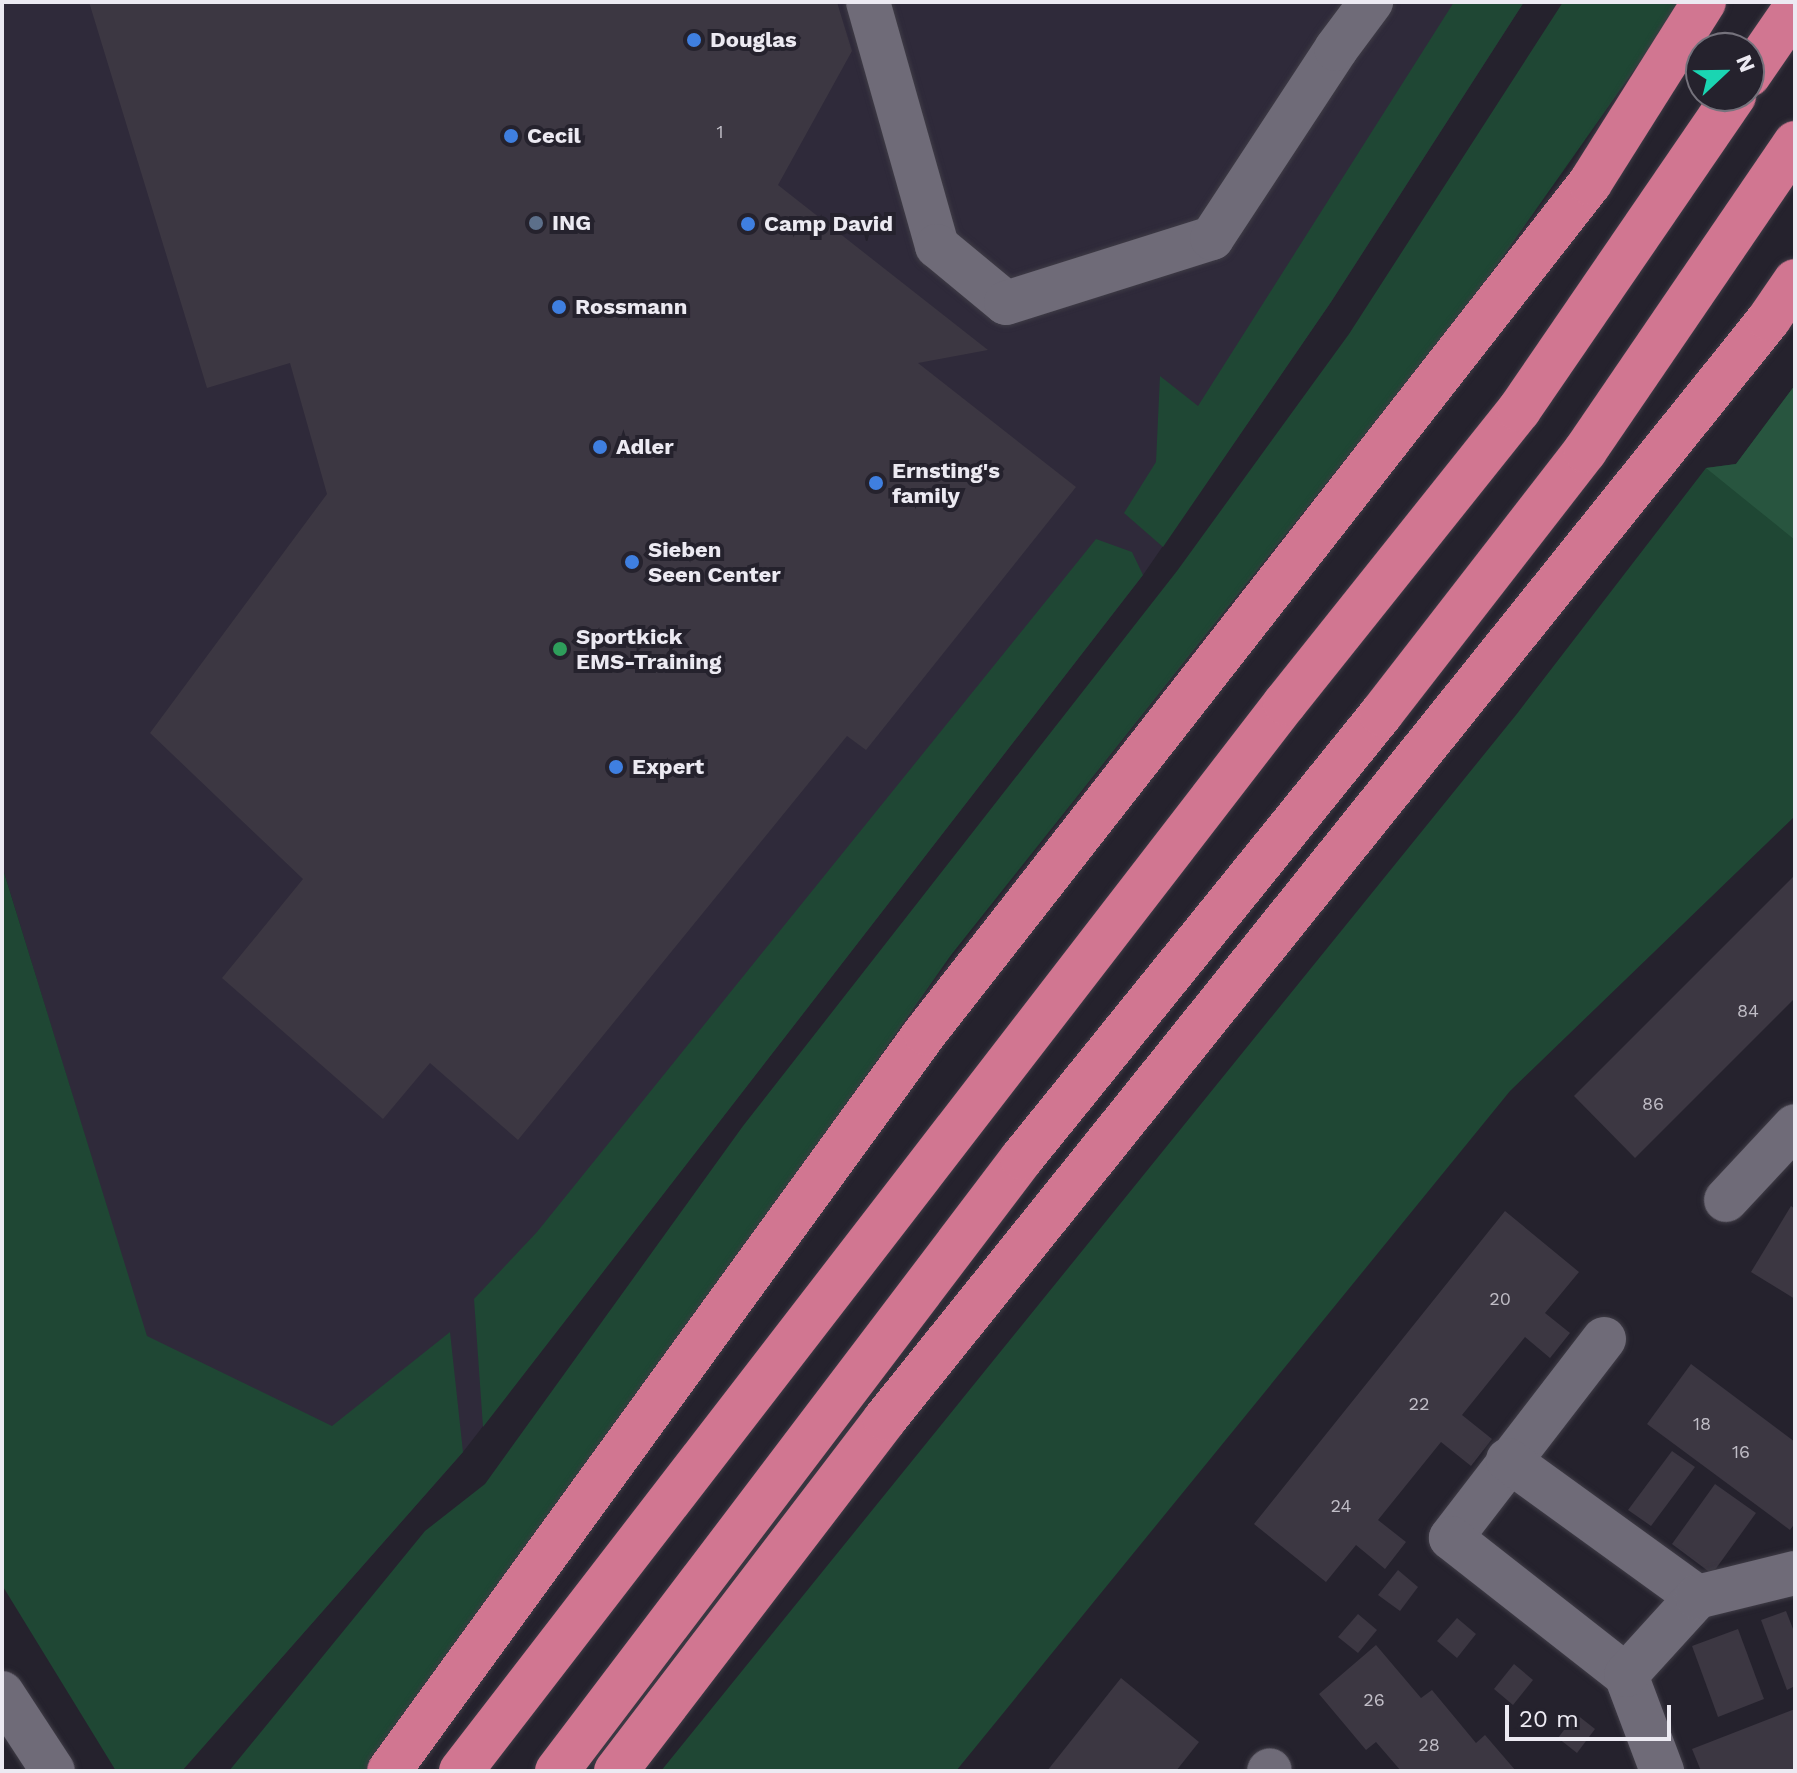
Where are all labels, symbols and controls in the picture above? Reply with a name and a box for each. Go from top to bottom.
place label: Douglas [710,27,797,53]
marker: Douglas [685,31,703,49]
north arrow [1685,32,1765,112]
text: N [1731,51,1761,76]
house number: 1 [716,121,724,143]
place label: Cecil [527,123,581,149]
marker: Cecil [502,127,520,145]
place label: ING [552,210,591,236]
place label: Camp David [764,211,893,237]
marker: ING [527,214,545,232]
marker: Camp David [739,215,757,233]
place label: Rossmann [575,294,687,320]
marker: Rossmann [550,298,568,316]
place label: Adler [616,434,674,460]
marker: Adler [591,438,609,456]
place label: Ernsting's family [892,457,1000,508]
marker: Ernsting's family [867,474,885,492]
place label: Sieben Seen Center [648,536,781,588]
marker: Sieben Seen Center [623,553,641,571]
place label: Sportkick EMS-Training [576,623,721,674]
marker: Sportkick EMS-Training [551,640,569,658]
place label: Expert [632,754,704,780]
marker: Expert [607,758,625,776]
house number: 84 [1737,1000,1759,1022]
house number: 86 [1642,1093,1664,1115]
house number: 20 [1489,1288,1511,1310]
house number: 22 [1409,1393,1429,1415]
house number: 18 [1693,1413,1711,1435]
house number: 16 [1732,1441,1750,1463]
house number: 24 [1331,1495,1351,1517]
house number: 26 [1363,1689,1385,1711]
scale bar [1509,1689,1675,1739]
text: 20 m [1519,1705,1579,1733]
house number: 28 [1418,1734,1440,1756]

